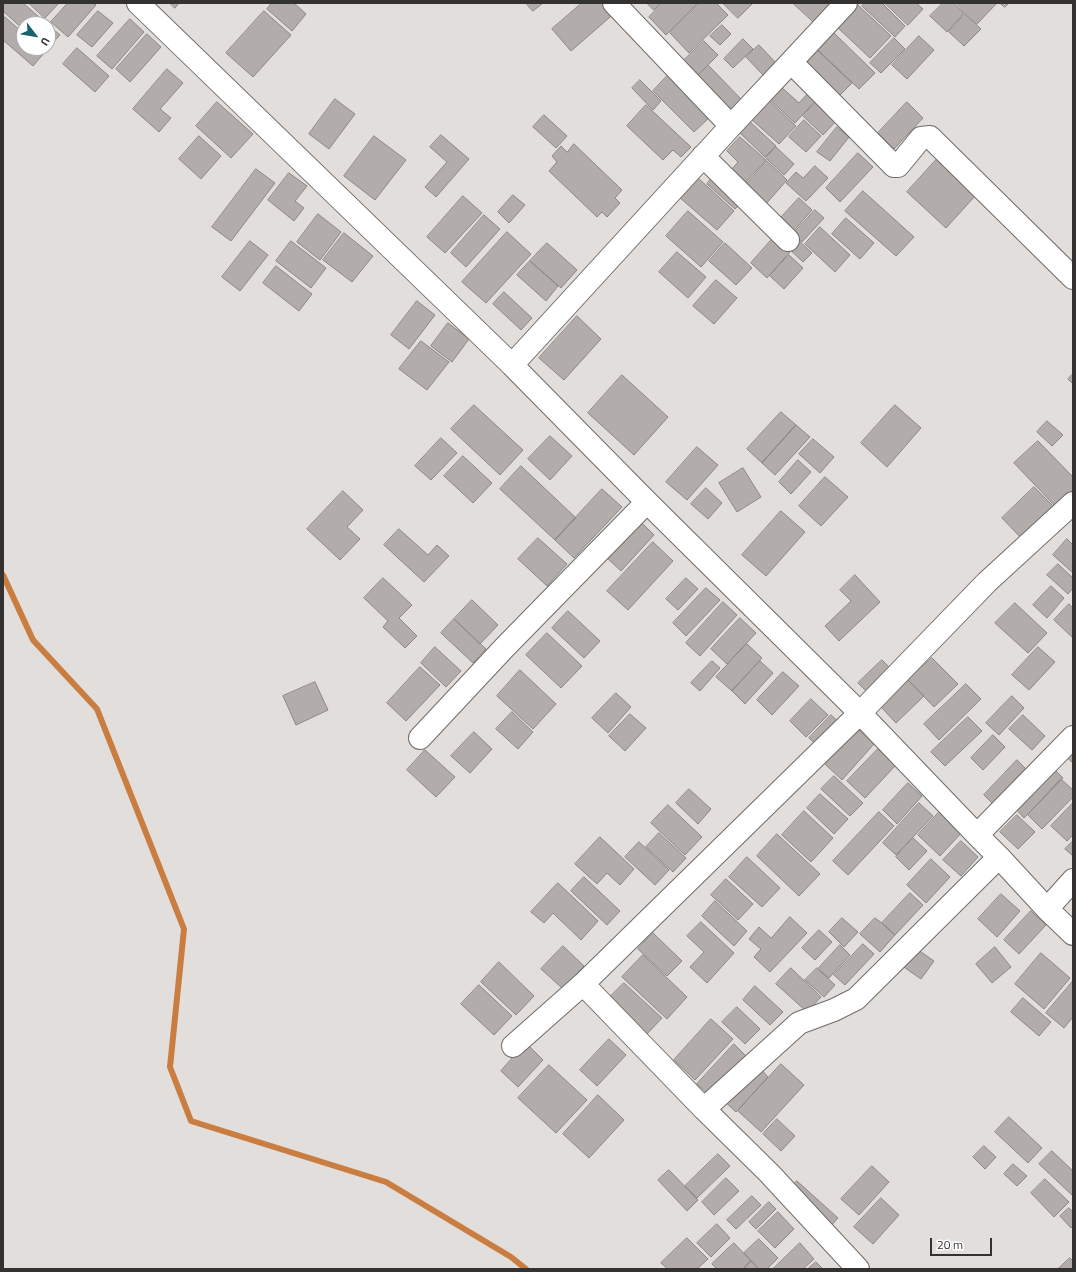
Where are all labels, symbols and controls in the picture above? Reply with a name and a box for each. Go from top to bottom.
north arrow [16,16,56,56]
text: U [37,34,54,49]
scale bar [932,1230,994,1256]
text: 20 m [937,1235,963,1254]

